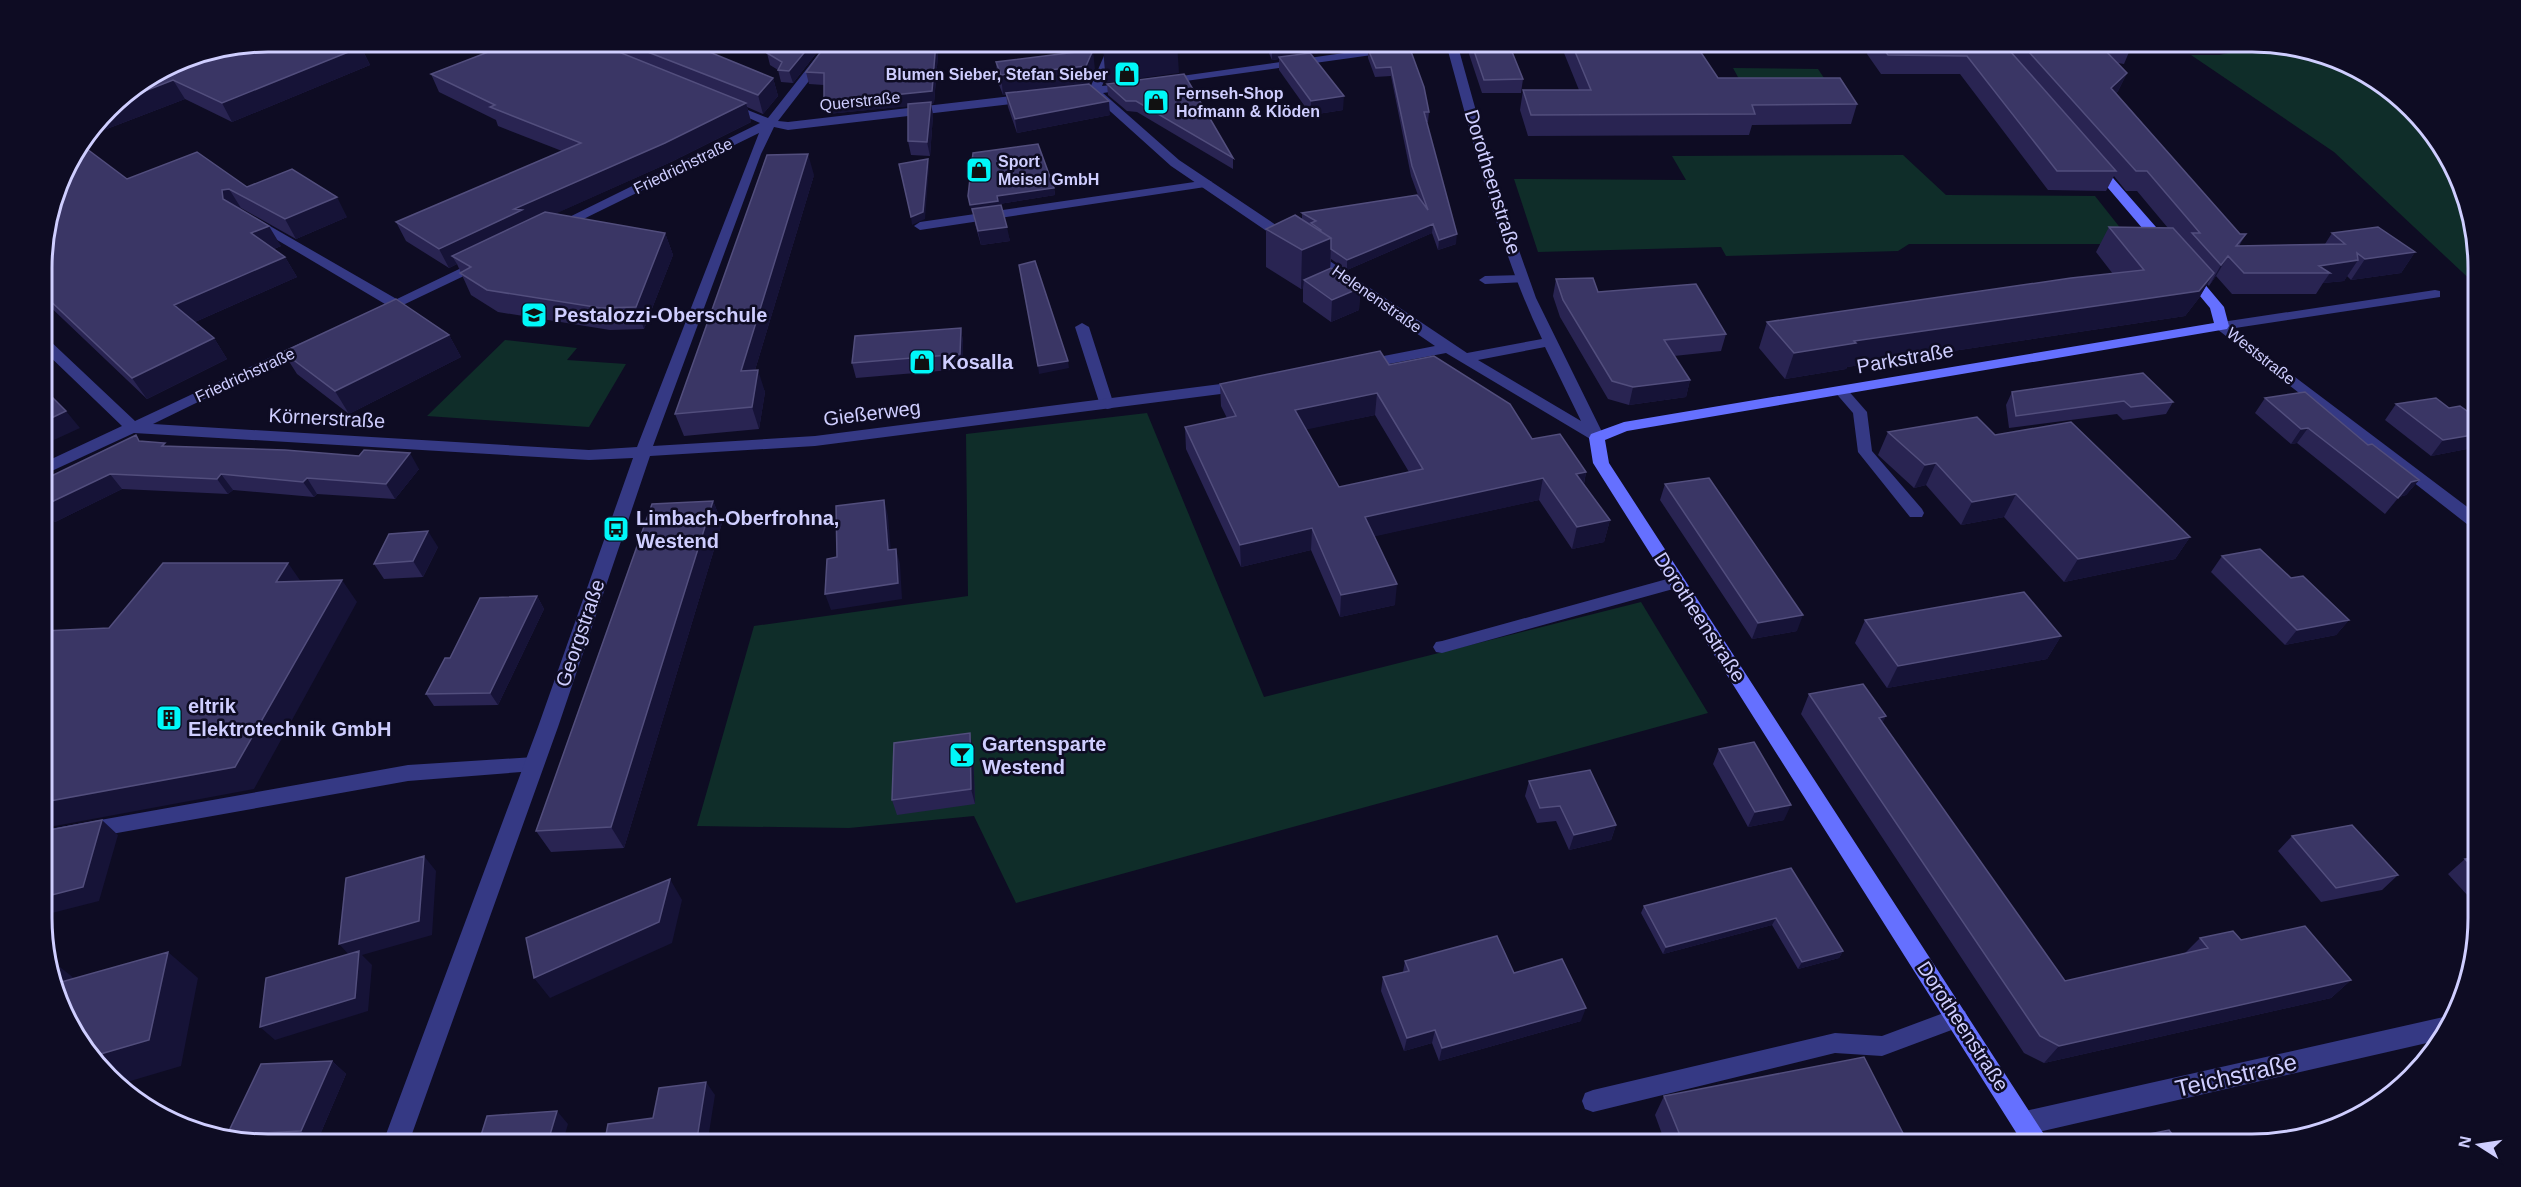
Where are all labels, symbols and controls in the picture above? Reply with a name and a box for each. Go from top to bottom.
shop icon: Blumen Sieber, Stefan Sieber [1112,59,1142,89]
place label: Blumen Sieber, Stefan Sieber [886,66,1108,83]
place label: Fernseh-Shop Hofmann & Klöden [1176,85,1320,120]
shop icon: Fernseh-Shop Hofmann & Klöden [1141,87,1171,117]
street label: Querstraße [819,88,901,114]
street label: Dorotheenstraße [1461,107,1525,257]
street label: Friedrichstraße [631,135,735,197]
place label: Sport Meisel GmbH [998,153,1099,188]
shop icon: Sport Meisel GmbH [964,155,994,185]
street label: Helenenstraße [1329,262,1425,336]
school or university icon: Pestalozzi-Oberschule [519,300,549,330]
place label: Pestalozzi-Oberschule [554,304,767,326]
street label: Weststraße [2224,324,2298,388]
street label: Parkstraße [1855,339,1955,377]
street label: Friedrichstraße [193,345,297,405]
shop icon: Kosalla [907,347,937,377]
place label: Kosalla [942,351,1014,373]
street label: Gießerweg [822,396,922,430]
street label: Körnerstraße [268,404,386,432]
place label: Limbach-Oberfrohna, Westend [636,507,839,552]
bus stop icon: Limbach-Oberfrohna, Westend [601,514,631,544]
street label: Dorotheenstraße [1650,548,1750,686]
street label: Georgstraße [551,576,609,690]
place label: eltrik Elektrotechnik GmbH [188,695,391,740]
building icon: eltrik Elektrotechnik GmbH [154,703,184,733]
place label: Gartensparte Westend [982,733,1107,778]
bar icon: Gartensparte Westend [947,740,977,770]
street label: Dorotheenstraße [1913,957,2013,1095]
street label: Teichstraße [2173,1048,2299,1102]
north arrow [2449,1115,2509,1175]
text: N [2455,1135,2474,1149]

